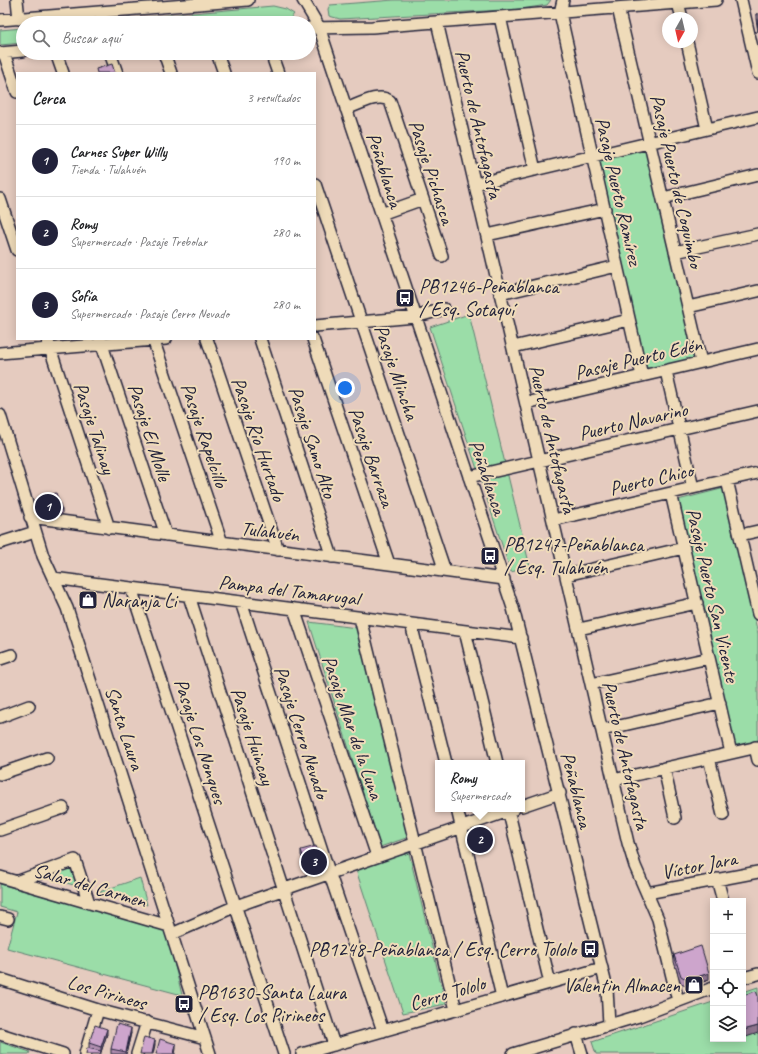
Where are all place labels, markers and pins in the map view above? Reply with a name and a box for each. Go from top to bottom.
place label: PB1246-Peñablanca / Esq. Sotaquí [419,274,560,322]
bus stop icon: PB1246-Peñablanca / Esq. Sotaquí [394,287,416,309]
pin: 1 [35,492,61,522]
place label: PB1247-Peñablanca / Esq. Tulahuén [504,532,645,580]
bus stop icon: PB1247-Peñablanca / Esq. Tulahuén [479,545,501,567]
place label: Naranja Li [102,588,179,613]
shop icon: Naranja Li [77,589,99,611]
pin: 2 [467,825,493,855]
pin: 3 [301,847,327,877]
place label: PB1248-Peñablanca / Esq. Cerro Tololo [309,937,578,962]
bus stop icon: PB1248-Peñablanca / Esq. Cerro Tololo [579,938,601,960]
place label: Valentin Almacen [563,973,681,998]
shop icon: Valentin Almacen [683,974,705,996]
place label: PB1630-Santa Laura / Esq. Los Pirineos [198,980,348,1028]
bus stop icon: PB1630-Santa Laura / Esq. Los Pirineos [173,993,195,1015]

